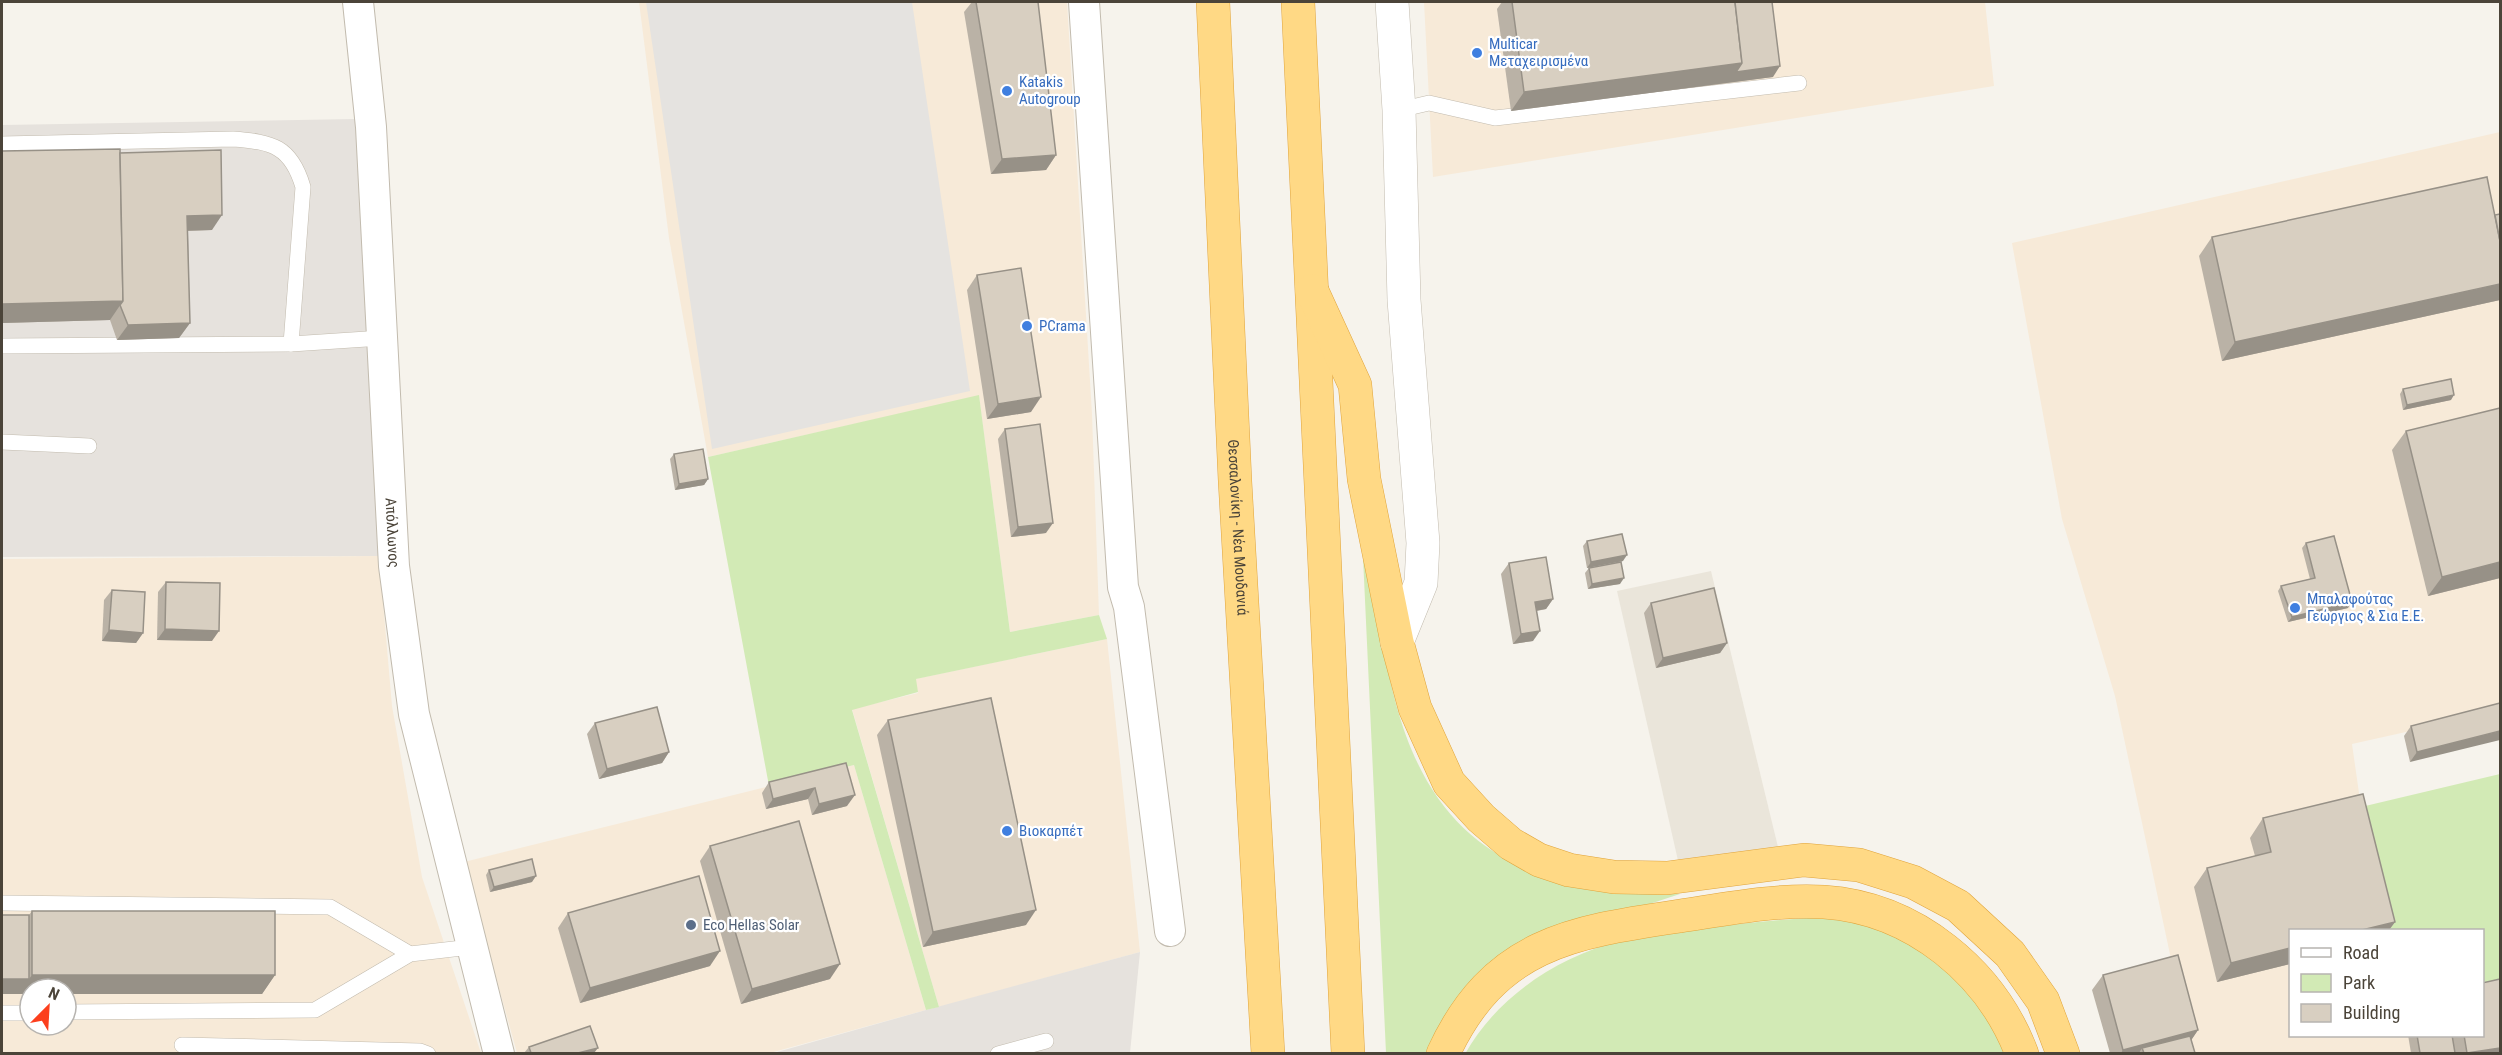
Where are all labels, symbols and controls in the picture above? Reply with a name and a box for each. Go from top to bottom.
place label: Multicar Μεταχειρισμένα [1489,35,1589,70]
marker: Multicar Μεταχειρισμένα [1470,46,1484,60]
place label: Katakis Autogroup [1019,73,1081,108]
marker: Katakis Autogroup [1000,84,1014,98]
place label: PCrama [1039,317,1086,335]
marker: PCrama [1020,319,1034,333]
street label: Θεσσαλονίκη - Νέα Μουδανιά [1224,439,1252,616]
street label: Απόλλωνος [381,497,403,568]
place label: Μπαλαφούτας Γεώργιος & Σια Ε.Ε. [2307,590,2424,625]
marker: Μπαλαφούτας Γεώργιος & Σια Ε.Ε. [2288,601,2302,615]
place label: Βιοκαρπέτ [1019,822,1083,840]
marker: Βιοκαρπέτ [1000,824,1014,838]
place label: Eco Hellas Solar [703,916,800,934]
marker: Eco Hellas Solar [684,918,698,932]
legend [2289,929,2484,1037]
text: Road [2343,942,2379,963]
text: Park [2343,972,2375,993]
north arrow [18,977,78,1037]
text: N [46,983,62,1004]
text: Building [2343,1002,2400,1023]

